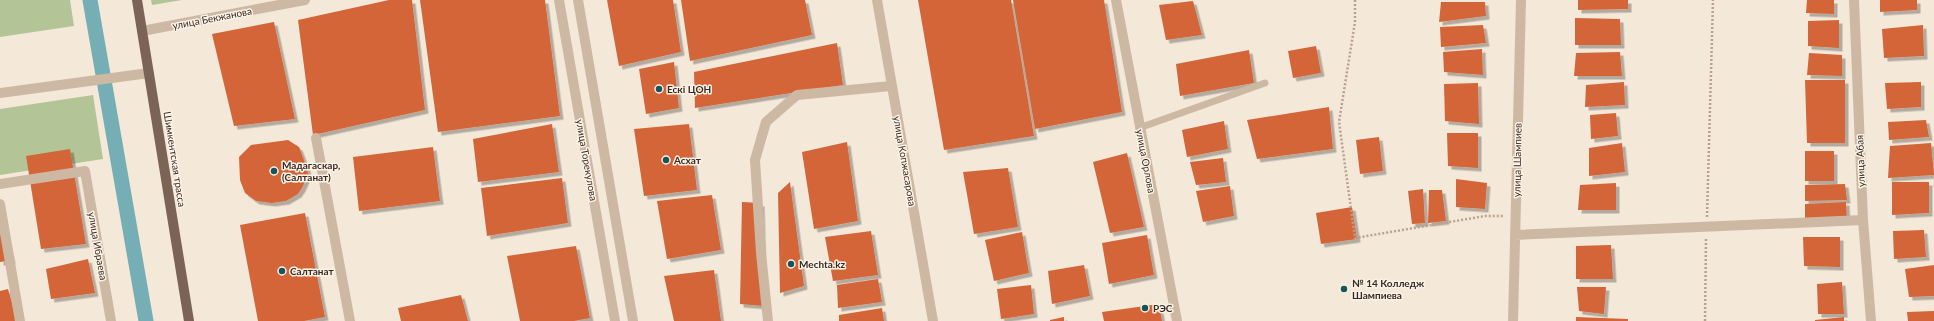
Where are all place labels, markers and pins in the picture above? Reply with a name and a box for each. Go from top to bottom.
place label: Ескі ЦОН [667,83,711,95]
marker: Ескі ЦОН [654,84,664,94]
place label: Асхат [673,154,702,166]
marker: Асхат [661,155,671,165]
place label: Мадагаскар, (Салтанат) [282,159,340,183]
marker: Мадагаскар, (Салтанат) [269,166,279,176]
place label: Mechta.kz [799,258,846,270]
marker: Mechta.kz [786,259,796,269]
place label: Салтанат [290,265,335,277]
marker: Салтанат [277,266,287,276]
place label: № 14 Колледж Шампиева [1352,277,1425,301]
marker: № 14 Колледж Шампиева [1339,284,1349,294]
place label: РЭС [1153,302,1173,314]
marker: РЭС [1140,303,1150,313]

